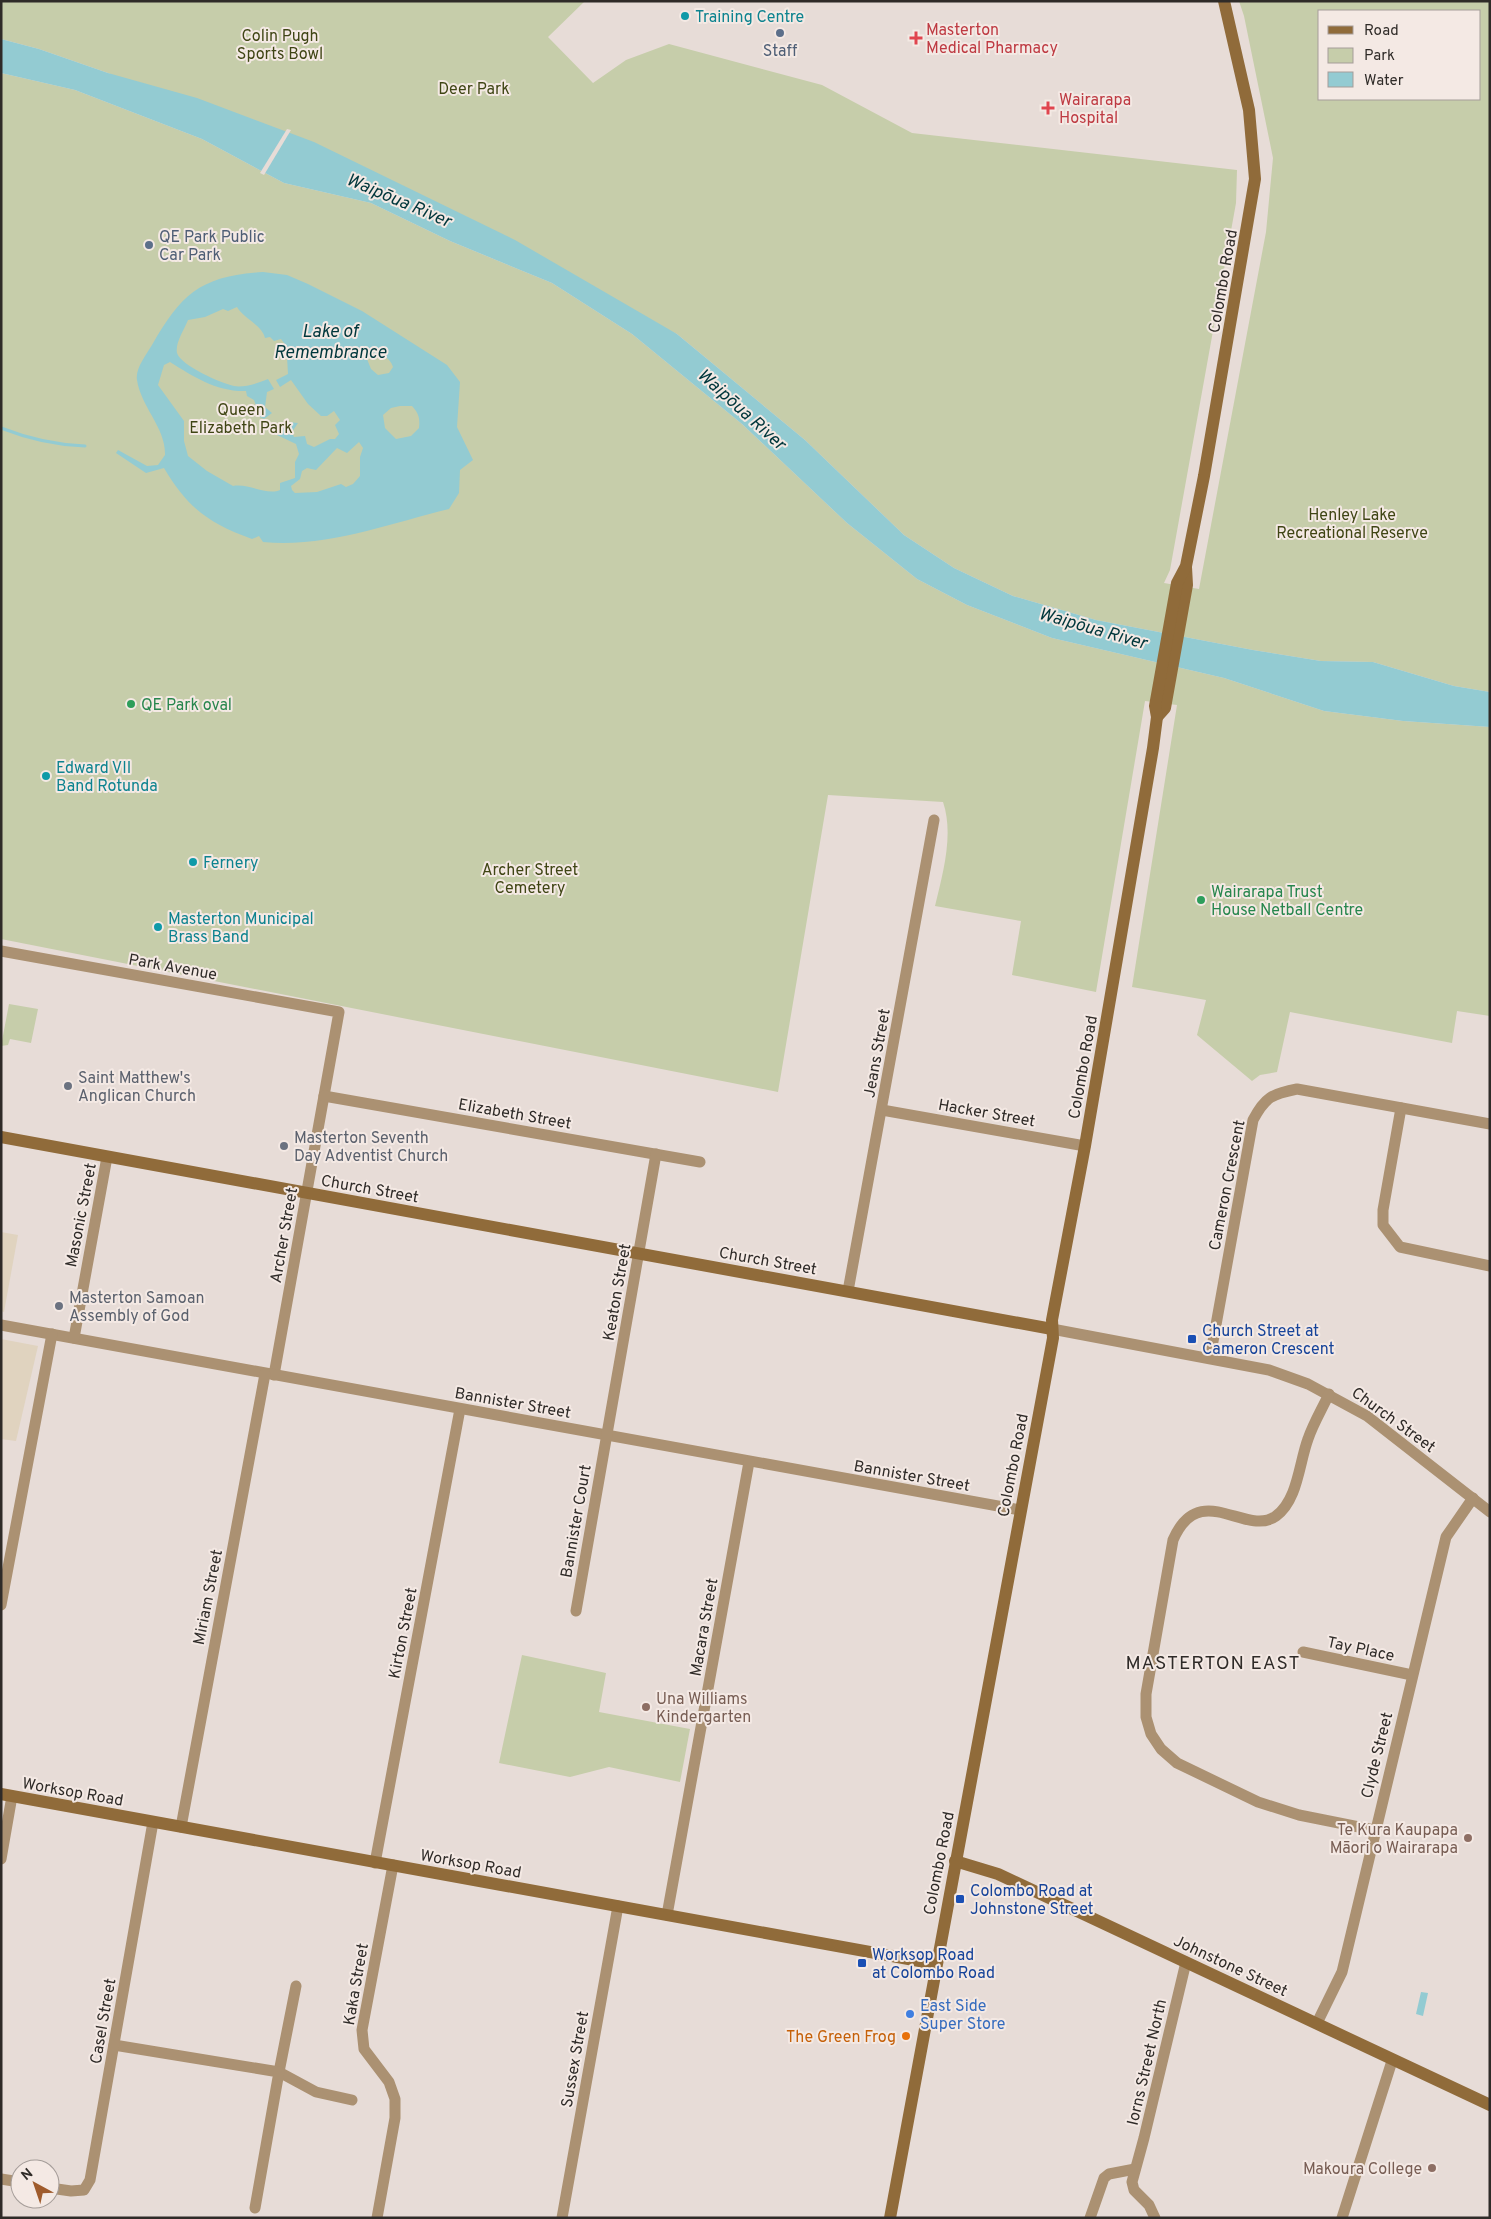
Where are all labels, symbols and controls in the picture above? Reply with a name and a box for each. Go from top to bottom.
place label: Training Centre [695,8,804,28]
marker: Training Centre [679,10,691,22]
legend [1318,10,1481,100]
place label: Masterton Medical Pharmacy [926,21,1058,59]
text: Road [1364,22,1399,41]
park label: Colin Pugh Sports Bowl [237,27,323,65]
marker: Staff [774,27,786,39]
marker: Masterton Medical Pharmacy [910,32,922,44]
place label: Staff [763,42,797,62]
text: Park [1364,47,1395,66]
text: Water [1364,72,1404,91]
park label: Deer Park [438,80,510,100]
place label: Wairarapa Hospital [1059,91,1131,129]
marker: Wairarapa Hospital [1041,101,1055,115]
water label: Waipōua River [343,169,456,235]
place label: QE Park Public Car Park [159,228,265,266]
street label: Colombo Road [1205,228,1243,335]
marker: QE Park Public Car Park [143,239,155,251]
water label: Lake of Remembrance [274,321,387,365]
water label: Waipōua River [692,364,792,457]
park label: Queen Elizabeth Park [189,401,293,439]
park label: Henley Lake Recreational Reserve [1276,506,1428,544]
water label: Waipōua River [1036,603,1151,656]
place label: QE Park oval [141,696,232,716]
marker: QE Park oval [125,698,137,710]
place label: Edward VII Band Rotunda [56,759,158,797]
marker: Edward VII Band Rotunda [40,770,52,782]
place label: Fernery [203,854,258,874]
marker: Fernery [187,856,199,868]
park label: Archer Street Cemetery [482,861,578,899]
place label: Wairarapa Trust House Netball Centre [1211,883,1363,921]
marker: Wairarapa Trust House Netball Centre [1195,894,1207,906]
place label: Masterton Municipal Brass Band [168,910,314,948]
marker: Masterton Municipal Brass Band [152,921,164,933]
street label: Park Avenue [127,950,219,986]
street label: Jeans Street [860,1007,896,1100]
street label: Colombo Road [1065,1014,1103,1121]
place label: Saint Matthew's Anglican Church [78,1069,196,1107]
marker: Saint Matthew's Anglican Church [62,1080,74,1092]
street label: Elizabeth Street [456,1095,573,1135]
street label: Hacker Street [937,1096,1037,1132]
street label: Cameron Crescent [1205,1118,1250,1252]
place label: Masterton Seventh Day Adventist Church [294,1129,448,1167]
marker: Masterton Seventh Day Adventist Church [278,1140,290,1152]
street label: Masonic Street [62,1162,102,1269]
street label: Church Street [319,1172,420,1208]
street label: Archer Street [267,1186,303,1285]
street label: Keaton Street [600,1242,636,1343]
street label: Church Street [717,1244,818,1280]
place label: Masterton Samoan Assembly of God [69,1289,205,1327]
marker: Masterton Samoan Assembly of God [53,1300,65,1312]
place label: Church Street at Cameron Crescent [1202,1322,1335,1360]
marker: Church Street at Cameron Crescent [1186,1333,1198,1345]
street label: Church Street [1347,1383,1439,1458]
street label: Bannister Street [453,1384,572,1424]
street label: Colombo Road [994,1412,1034,1519]
street label: Bannister Street [852,1457,971,1497]
street label: Bannister Court [557,1463,597,1579]
street label: Miriam Street [190,1548,228,1647]
street label: Macara Street [686,1577,723,1678]
street label: Kirton Street [385,1586,423,1681]
street label: Tay Place [1325,1633,1396,1667]
district label: MASTERTON EAST [1126,1652,1300,1676]
place label: Una Williams Kindergarten [656,1690,751,1728]
marker: Una Williams Kindergarten [640,1701,652,1713]
street label: Clyde Street [1358,1710,1398,1801]
street label: Worksop Road [21,1774,125,1812]
street label: Colombo Road [920,1810,960,1917]
place label: Te Kura Kaupapa Māori o Wairarapa [1330,1821,1458,1859]
marker: Te Kura Kaupapa Māori o Wairarapa [1462,1832,1474,1844]
street label: Worksop Road [419,1846,523,1884]
place label: Colombo Road at Johnstone Street [970,1882,1094,1920]
marker: Colombo Road at Johnstone Street [954,1893,966,1905]
street label: Johnstone Street [1170,1932,1290,2002]
street label: Kaka Street [340,1942,374,2027]
place label: Worksop Road at Colombo Road [872,1946,995,1984]
marker: Worksop Road at Colombo Road [856,1957,868,1969]
street label: Casel Street [87,1977,121,2066]
place label: East Side Super Store [920,1997,1005,2035]
street label: Iorns Street North [1124,1997,1172,2128]
marker: East Side Super Store [904,2008,916,2020]
street label: Sussex Street [558,2010,594,2109]
place label: The Green Frog [786,2028,896,2048]
marker: The Green Frog [900,2030,912,2042]
north arrow [10,2159,60,2209]
place label: Makoura College [1303,2160,1422,2180]
marker: Makoura College [1426,2162,1438,2174]
text: N [18,2165,37,2185]

